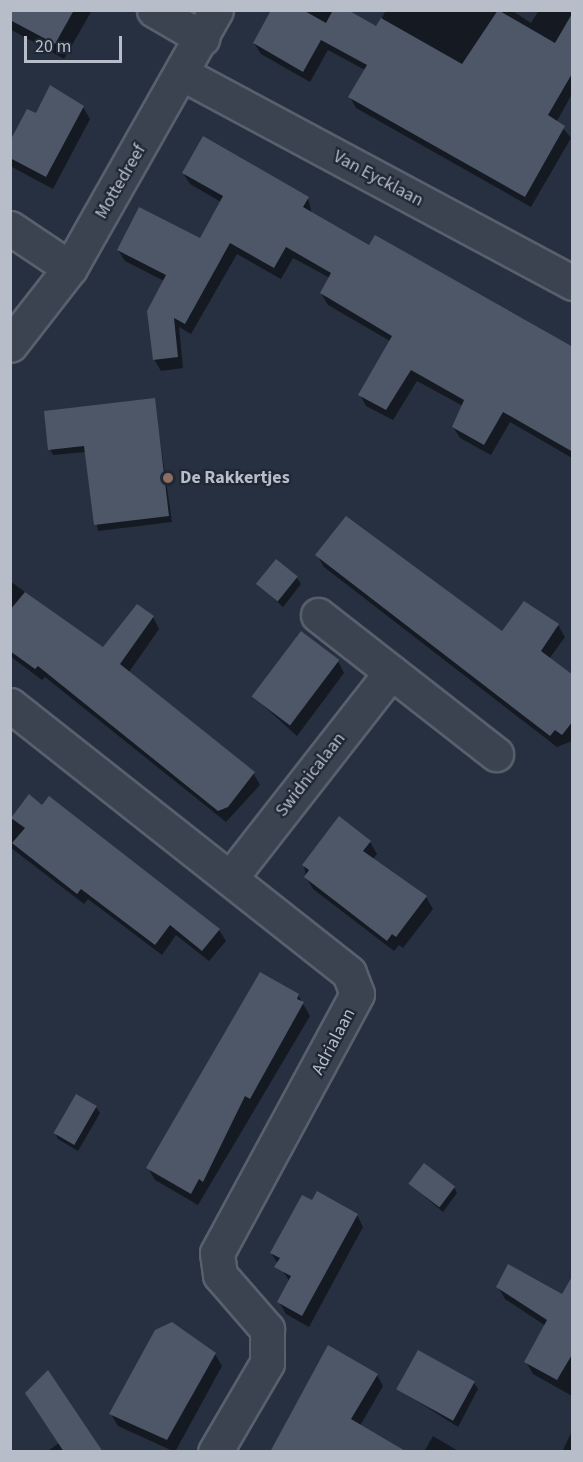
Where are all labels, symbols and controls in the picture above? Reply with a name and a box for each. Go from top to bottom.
scale bar [27,24,124,62]
text: 20 m [35,34,71,59]
street label: Mottedreef [91,141,151,223]
street label: Van Eycklaan [329,146,427,212]
place label: De Rakkertjes [180,467,290,489]
marker: De Rakkertjes [161,471,175,485]
street label: Swidnicalaan [271,729,351,821]
street label: Adrialaan [308,1005,360,1079]

